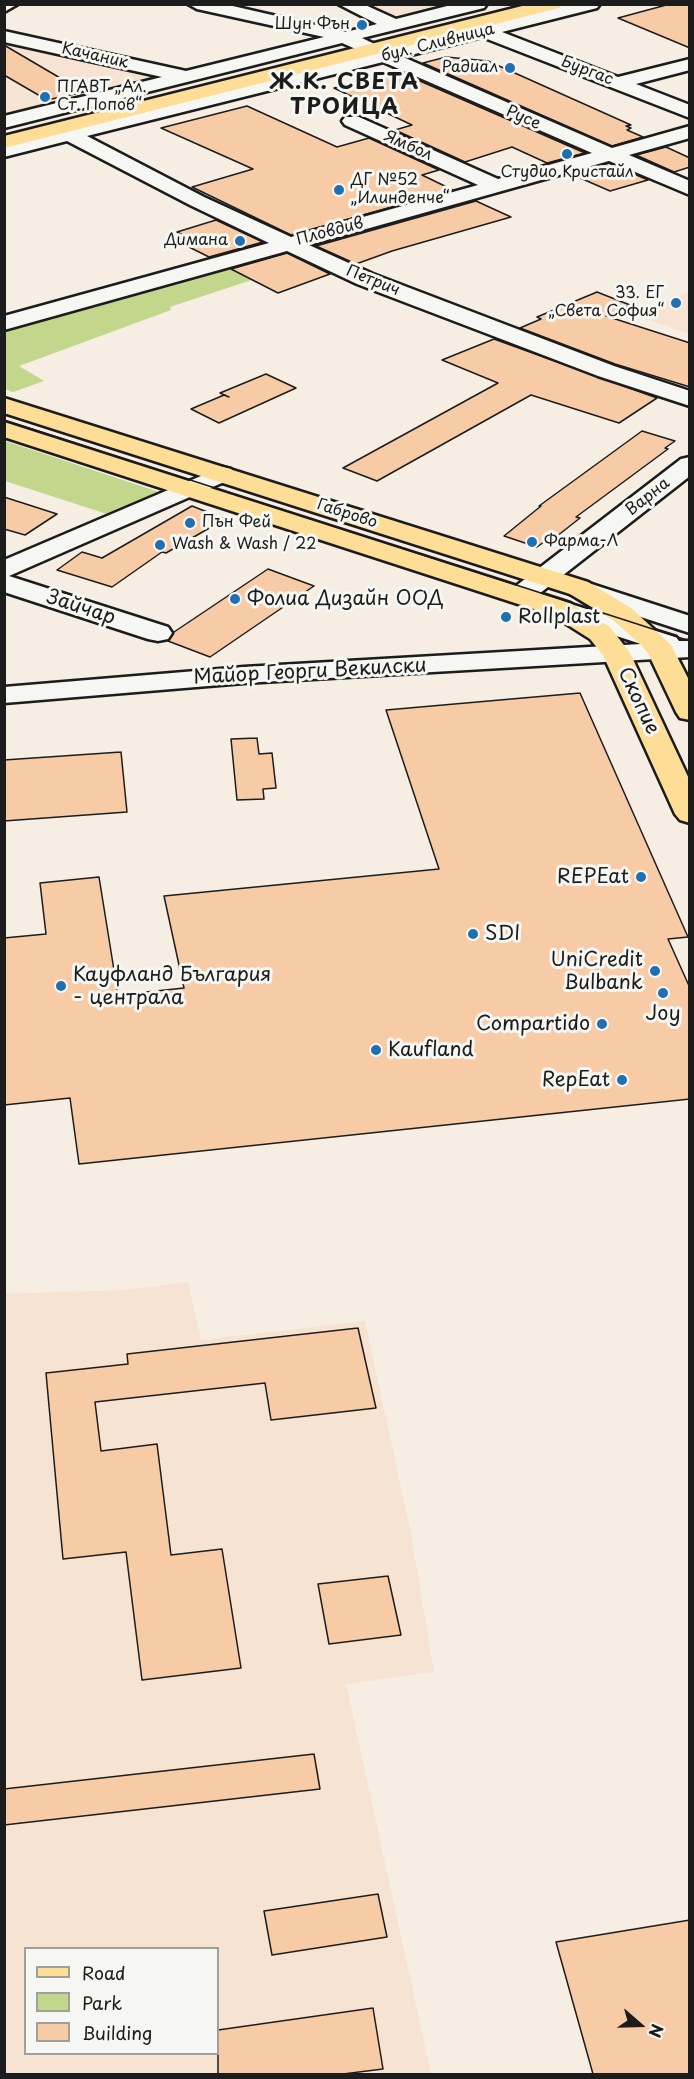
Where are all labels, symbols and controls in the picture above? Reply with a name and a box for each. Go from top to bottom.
place label: Шун Фън [275,15,350,35]
marker: Шун Фън [355,18,369,32]
street label: бул. Сливница [379,20,497,66]
street label: Качаник [60,39,130,73]
street label: Бургас [558,52,616,90]
place label: Радиал [442,58,498,78]
marker: Радиал [503,61,517,75]
district label: Ж.К. СВЕТА ТРОИЦА [270,70,420,122]
place label: ПГАВТ „Ал. Ст. Попов“ [57,78,147,116]
marker: ПГАВТ „Ал. Ст. Попов“ [38,90,52,104]
street label: Русе [503,102,543,134]
street label: Ямбол [381,127,435,165]
marker: Студио Кристайл [560,147,574,161]
place label: Студио Кристайл [500,163,634,183]
place label: ДГ №52 „Илинденче“ [351,171,449,209]
marker: ДГ №52 „Илинденче“ [332,183,346,197]
street label: Пловдив [294,214,366,250]
place label: Димана [164,231,228,251]
marker: Димана [233,234,247,248]
street label: Петрич [343,262,403,300]
place label: 33. ЕГ „Света София“ [549,284,664,322]
marker: 33. ЕГ „Света София“ [669,296,683,310]
street label: Варна [622,474,674,520]
street label: Габрово [314,495,380,533]
place label: Пън Фей [202,513,271,533]
marker: Пън Фей [183,516,197,530]
place label: Фарма-Л [544,532,618,552]
place label: Wash & Wash / 22 [172,535,317,555]
marker: Фарма-Л [525,535,539,549]
marker: Wash & Wash / 22 [153,538,167,552]
street label: Зайчар [44,586,118,630]
place label: Фолиа Дизайн ООД [247,587,444,611]
marker: Фолиа Дизайн ООД [228,592,242,606]
place label: Rollplast [518,605,600,629]
marker: Rollplast [499,610,513,624]
street label: Майор Георги Векилски [193,654,427,690]
street label: Скопие [612,664,664,738]
place label: REPEat [557,865,629,889]
marker: REPEat [634,870,648,884]
place label: SDI [485,922,520,946]
marker: SDI [466,927,480,941]
place label: UniCredit Bulbank [551,948,643,995]
place label: Кауфланд България - централа [73,963,271,1010]
marker: UniCredit Bulbank [648,964,662,978]
marker: Кауфланд България - централа [54,979,68,993]
marker: Joy [656,986,670,1000]
place label: Joy [646,1002,680,1026]
place label: Compartido [476,1012,590,1036]
marker: Compartido [595,1017,609,1031]
place label: Kaufland [388,1038,474,1062]
marker: Kaufland [369,1043,383,1057]
place label: RepEat [542,1068,610,1092]
marker: RepEat [615,1073,629,1087]
legend [24,1947,219,2055]
text: Road [82,1959,126,1986]
text: Park [82,1989,122,2016]
north arrow [610,1995,670,2055]
text: Building [82,2019,152,2046]
text: N [643,2021,670,2041]

